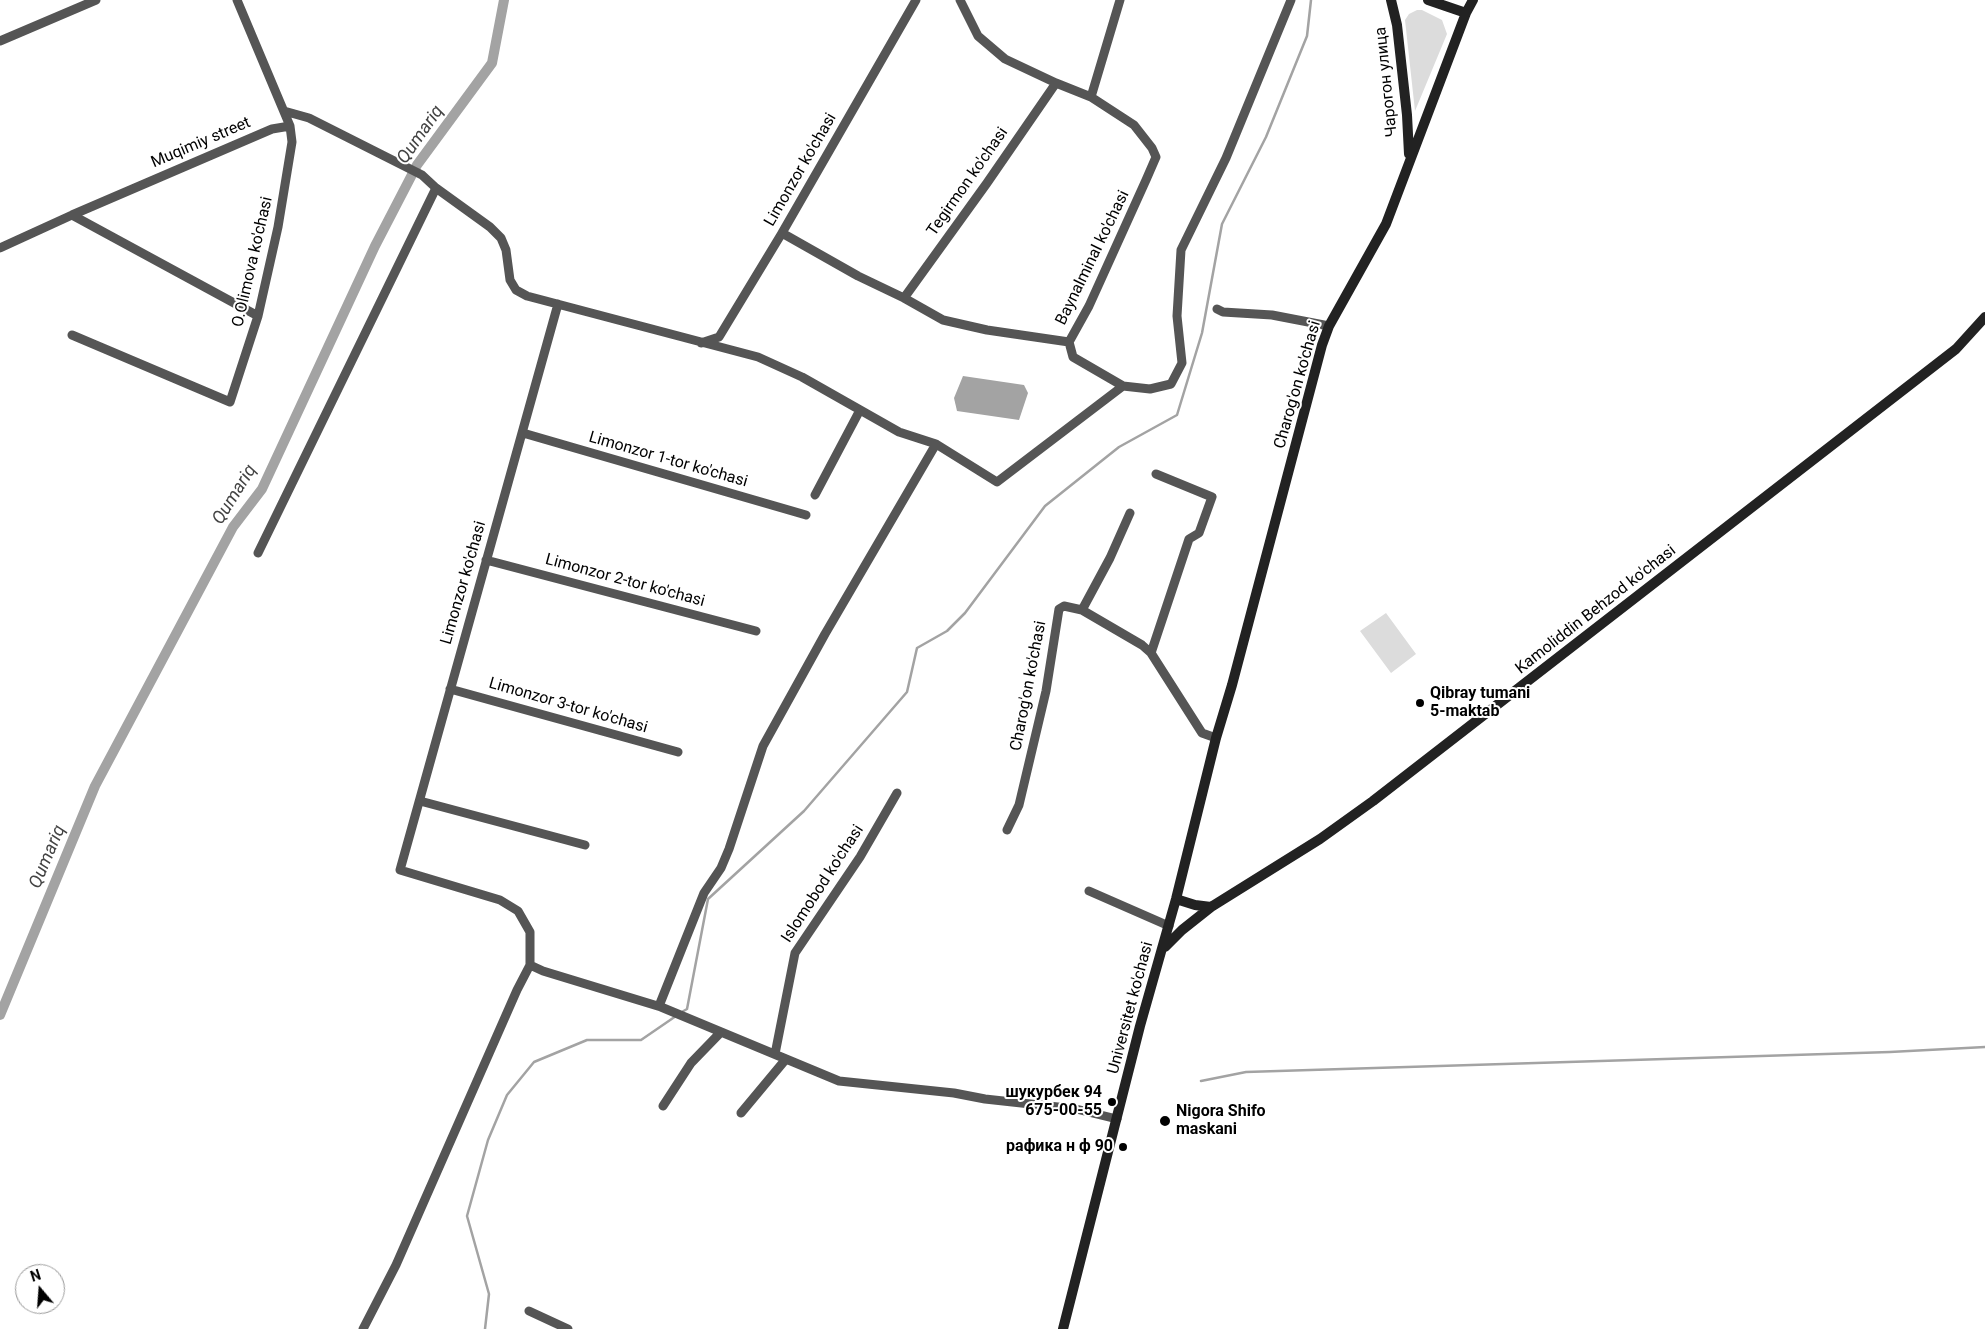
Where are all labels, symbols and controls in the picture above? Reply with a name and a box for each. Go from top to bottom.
street label: Чарогон улица [1372,26,1402,138]
water label: Qumariq [393,102,449,168]
street label: Limonzor ko'chasi [761,110,841,230]
street label: Muqimiy street [148,113,254,173]
street label: Tegirmon ko'chasi [923,124,1013,240]
street label: Baynalminal ko'chasi [1052,188,1134,328]
street label: O.Olimova ko'chasi [229,195,277,329]
street label: Charog'on ko'chasi [1271,319,1325,451]
street label: Limonzor 1-tor ko'chasi [586,428,750,492]
water label: Qumariq [208,461,262,529]
street label: Limonzor ko'chasi [437,519,491,647]
street label: Kamoliddin Behzod ko'chasi [1512,541,1680,679]
street label: Limonzor 2-tor ko'chasi [543,550,707,612]
street label: Charog'on ko'chasi [1007,619,1051,753]
street label: Limonzor 3-tor ko'chasi [486,674,650,738]
place label: Qibray tumani 5-maktab [1430,684,1530,722]
marker: Qibray tumani 5-maktab [1414,697,1426,709]
water label: Qumariq [25,822,71,892]
street label: Islomobod ko'chasi [778,822,868,946]
street label: Universitet ko'chasi [1104,940,1158,1076]
place label: шукурбек 94 675-00-55 [1006,1083,1102,1121]
marker: шукурбек 94 675-00-55 [1106,1096,1118,1108]
place label: Nigora Shifo maskani [1176,1102,1266,1140]
marker: Nigora Shifo maskani [1158,1114,1172,1128]
place label: рафика н ф 90 [1006,1137,1113,1157]
marker: рафика н ф 90 [1117,1141,1129,1153]
north arrow [15,1264,65,1314]
text: N [28,1267,43,1285]

